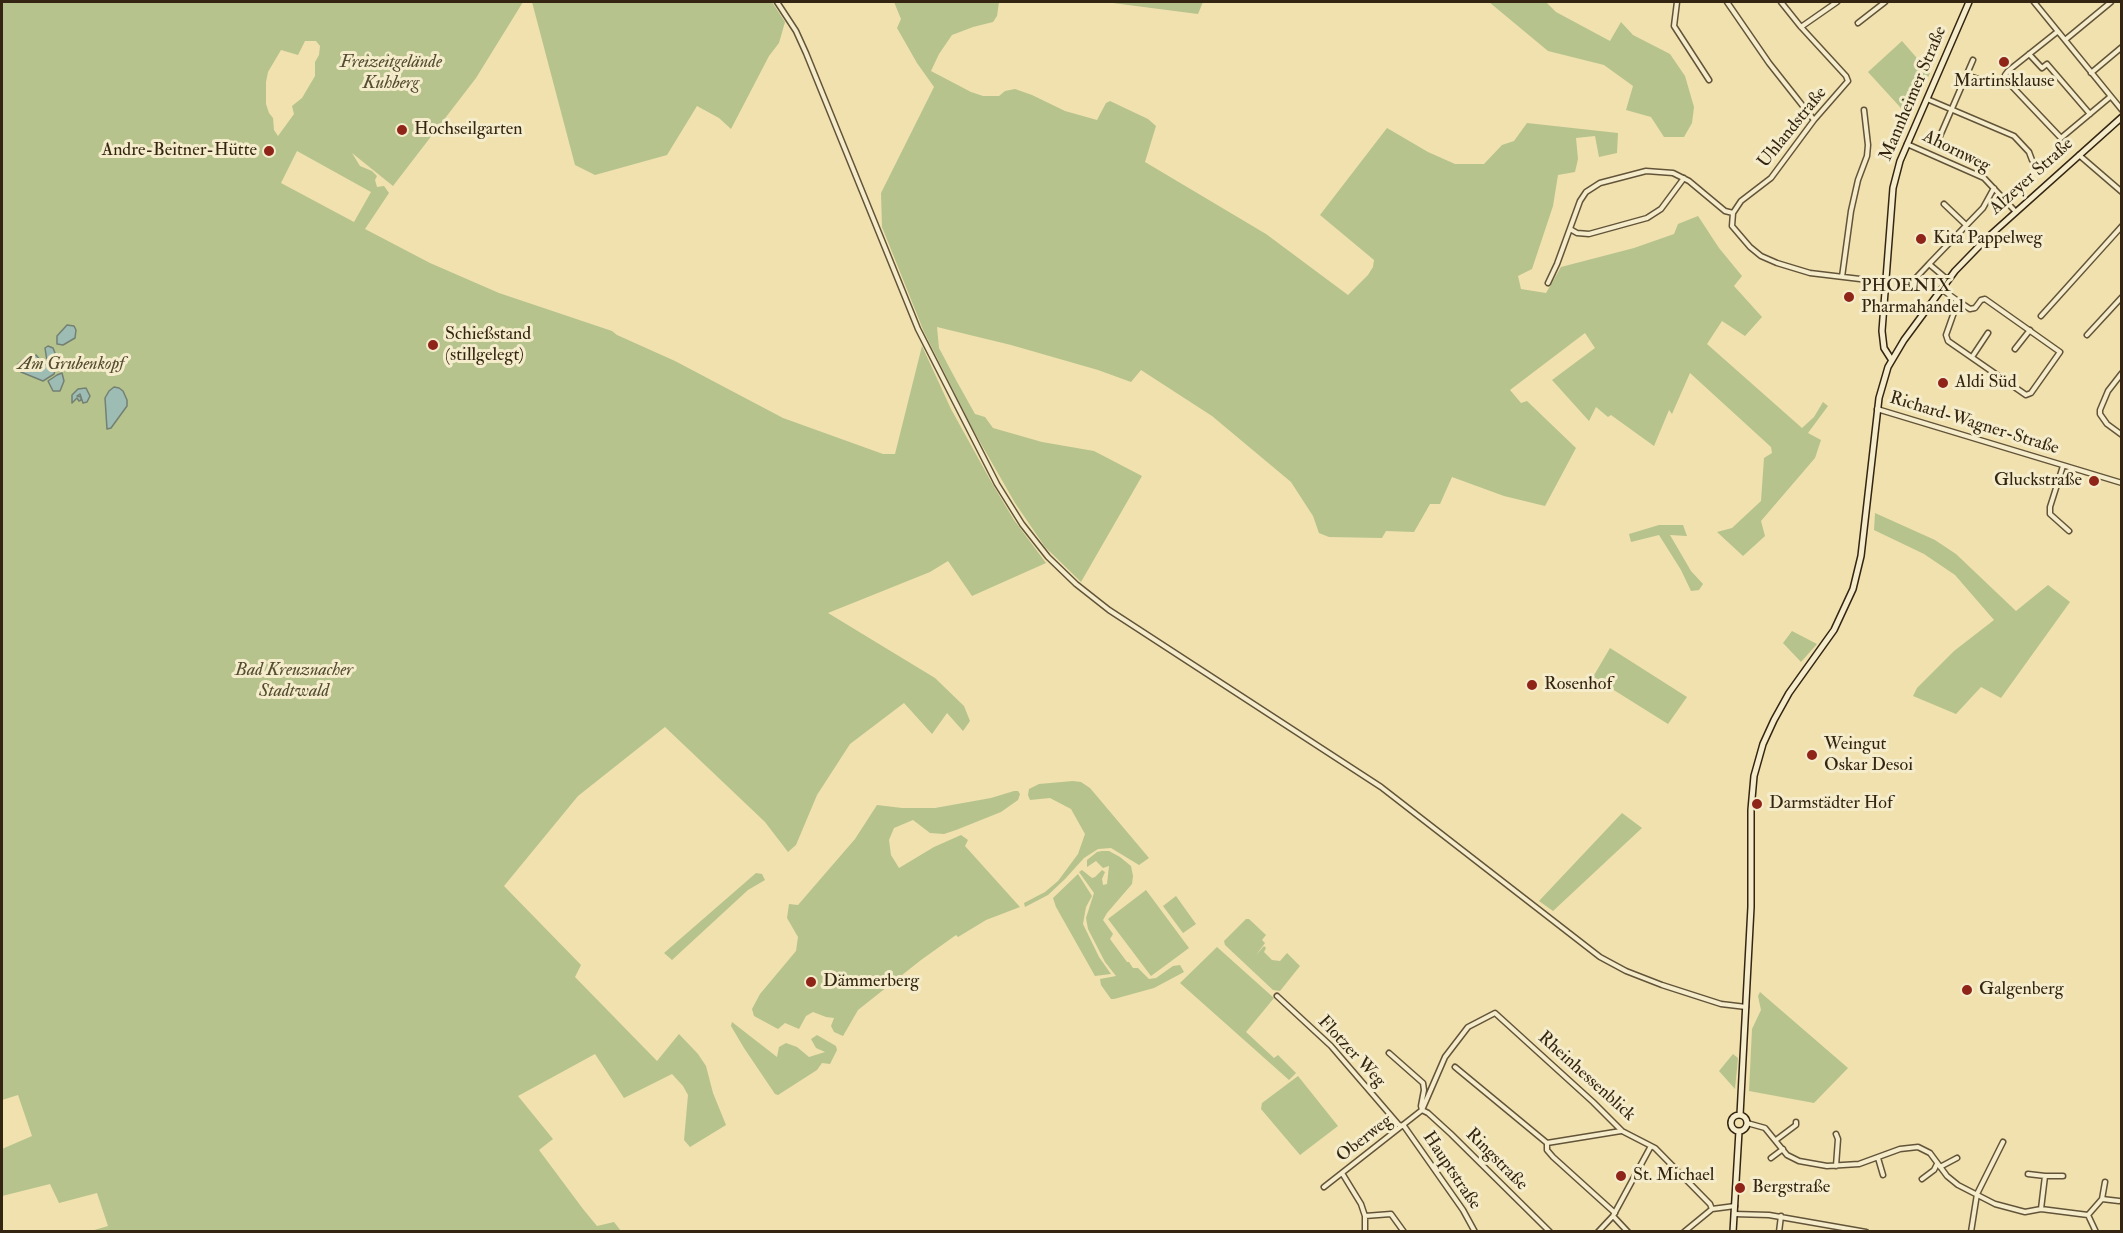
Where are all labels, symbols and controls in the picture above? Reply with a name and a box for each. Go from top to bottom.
street label: Mannheimer Straße [1876,23,1952,165]
park label: Freizeitgelände Kuhberg [340,52,442,94]
marker: Martinsklause [1997,55,2011,69]
place label: Martinsklause [1953,71,2055,93]
street label: Uhlandstraße [1754,83,1832,173]
place label: Hochseilgarten [414,119,523,141]
marker: Hochseilgarten [395,123,409,137]
street label: Ahornweg [1919,126,1993,178]
street label: Alzeyer Straße [1986,134,2078,220]
place label: Andre-Beitner-Hütte [102,140,257,162]
marker: Andre-Beitner-Hütte [262,144,276,158]
place label: Kita Pappelweg [1933,228,2042,250]
marker: Kita Pappelweg [1914,232,1928,246]
place label: PHOENIX Pharmahandel [1861,276,1964,318]
marker: PHOENIX Pharmahandel [1842,290,1856,304]
place label: Schießstand (stillgelegt) [445,324,531,366]
marker: Schießstand (stillgelegt) [426,338,440,352]
park label: Am Grubenkopf [18,354,124,376]
place label: Aldi Süd [1955,372,2017,394]
marker: Aldi Süd [1936,376,1950,390]
street label: Richard-Wagner-Straße [1887,388,2061,460]
place label: Gluckstraße [1994,470,2082,492]
marker: Gluckstraße [2087,474,2101,488]
park label: Bad Kreuznacher Stadtwald [235,660,353,702]
place label: Rosenhof [1544,674,1612,696]
marker: Rosenhof [1525,678,1539,692]
place label: Weingut Oskar Desoi [1824,734,1913,777]
marker: Weingut Oskar Desoi [1805,748,1819,762]
place label: Darmstädter Hof [1769,793,1893,815]
marker: Darmstädter Hof [1750,797,1764,811]
place label: Dämmerberg [823,971,919,993]
marker: Dämmerberg [804,975,818,989]
place label: Galgenberg [1979,979,2064,1001]
marker: Galgenberg [1960,983,1974,997]
street label: Flotzer Weg [1312,1012,1390,1092]
street label: Rheinhessenblick [1533,1028,1639,1126]
street label: Oberweg [1333,1110,1397,1168]
street label: Ringstraße [1460,1124,1532,1196]
street label: Hauptstraße [1417,1128,1485,1214]
place label: St. Michael [1633,1165,1714,1187]
marker: St. Michael [1614,1169,1628,1183]
place label: Bergstraße [1752,1177,1830,1199]
marker: Bergstraße [1733,1181,1747,1195]

